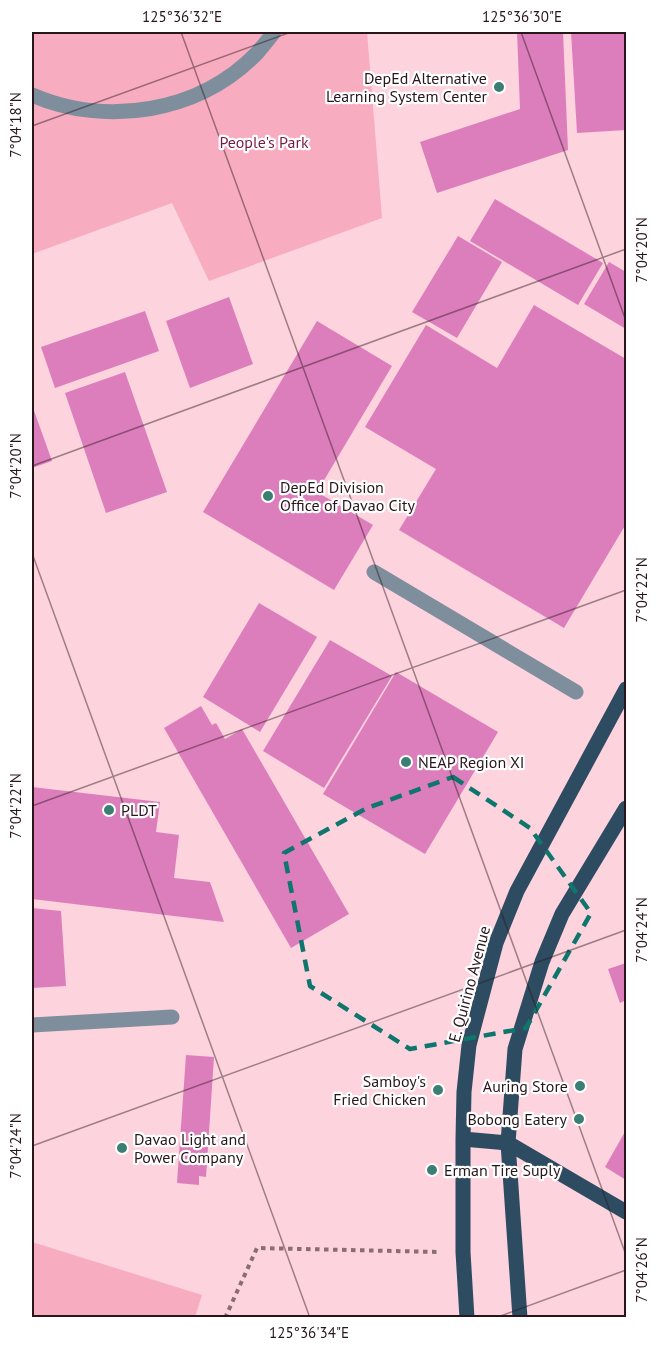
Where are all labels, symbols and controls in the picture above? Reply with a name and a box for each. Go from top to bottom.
text: 125°36'32"E [142,7,222,26]
text: 125°36'30"E [482,7,562,26]
place label: DepEd Alternative Learning System Center [326,68,488,106]
marker: DepEd Alternative Learning System Center [492,80,506,94]
text: 7°04'18"N [6,92,25,158]
park label: People's Park [219,132,309,152]
text: 7°04'20"N [632,217,651,283]
text: 7°04'20"N [6,433,25,499]
place label: DepEd Division Office of Davao City [280,477,415,515]
marker: DepEd Division Office of Davao City [261,489,275,503]
text: 7°04'22"N [632,557,651,623]
place label: NEAP Region XI [418,752,525,772]
marker: NEAP Region XI [399,755,413,769]
text: 7°04'22"N [6,773,25,839]
place label: PLDT [121,800,157,820]
marker: PLDT [102,803,116,817]
text: 7°04'24"N [632,897,651,963]
street label: E. Quirino Avenue [444,924,494,1044]
place label: Samboy's Fried Chicken [333,1071,426,1109]
place label: Auring Store [483,1076,568,1096]
marker: Auring Store [573,1079,587,1093]
marker: Samboy's Fried Chicken [431,1083,445,1097]
place label: Bobong Eatery [467,1109,568,1129]
marker: Bobong Eatery [572,1112,586,1126]
text: 7°04'24"N [6,1113,25,1179]
place label: Davao Light and Power Company [134,1129,246,1167]
marker: Davao Light and Power Company [115,1141,129,1155]
place label: Erman Tire Suply [444,1160,561,1180]
marker: Erman Tire Suply [425,1163,439,1177]
text: 7°04'26"N [632,1237,651,1303]
text: 125°36'34"E [269,1323,349,1342]

